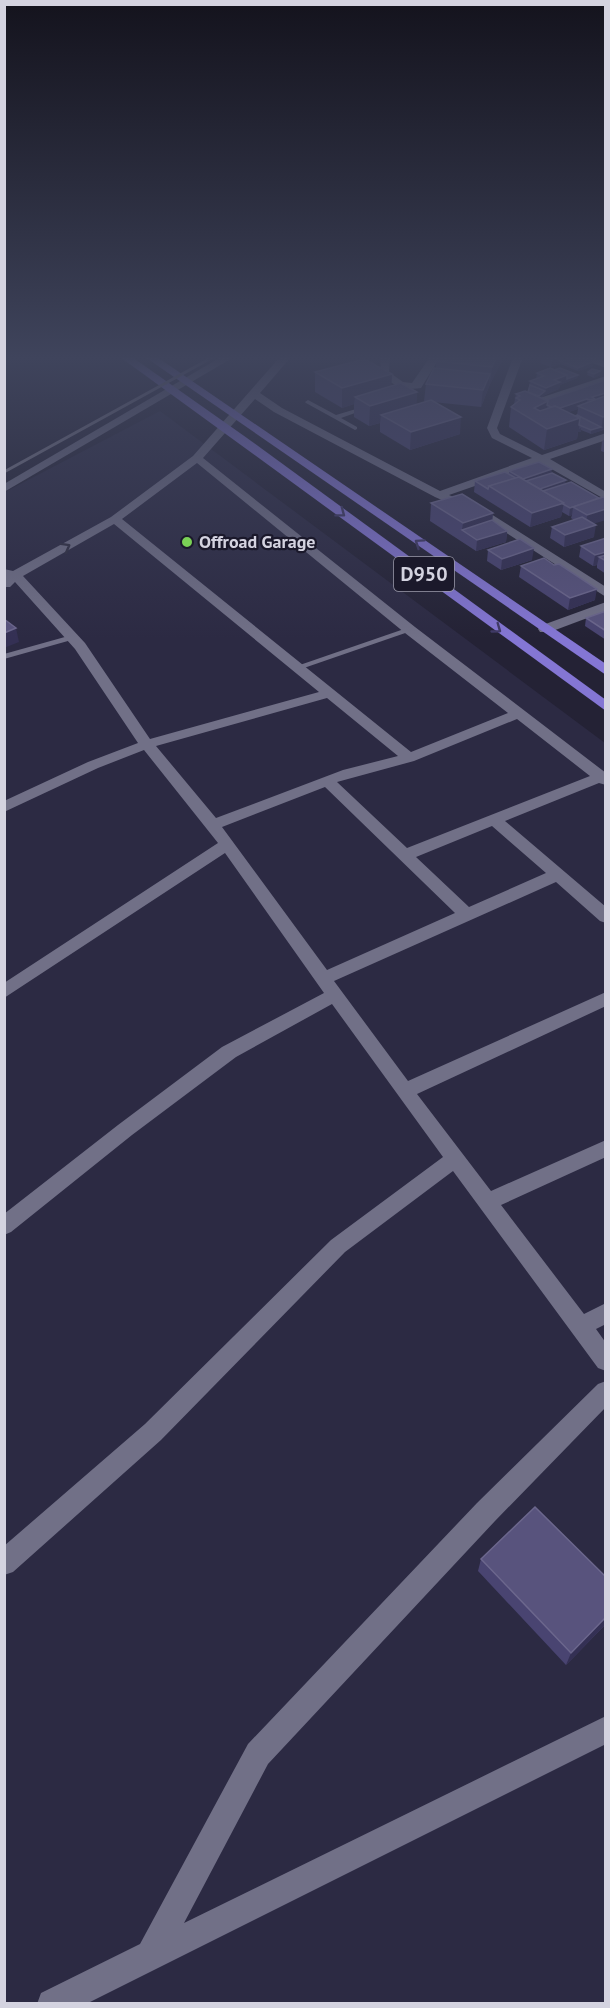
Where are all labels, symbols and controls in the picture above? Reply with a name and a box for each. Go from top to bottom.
one-way arrow [334,505,345,516]
place label: Offroad Garage [199,530,315,553]
marker: Offroad Garage [180,535,194,549]
one-way arrow [414,539,425,550]
one-way arrow [59,543,70,554]
road number: D950 [394,557,454,591]
one-way arrow [491,621,502,632]

